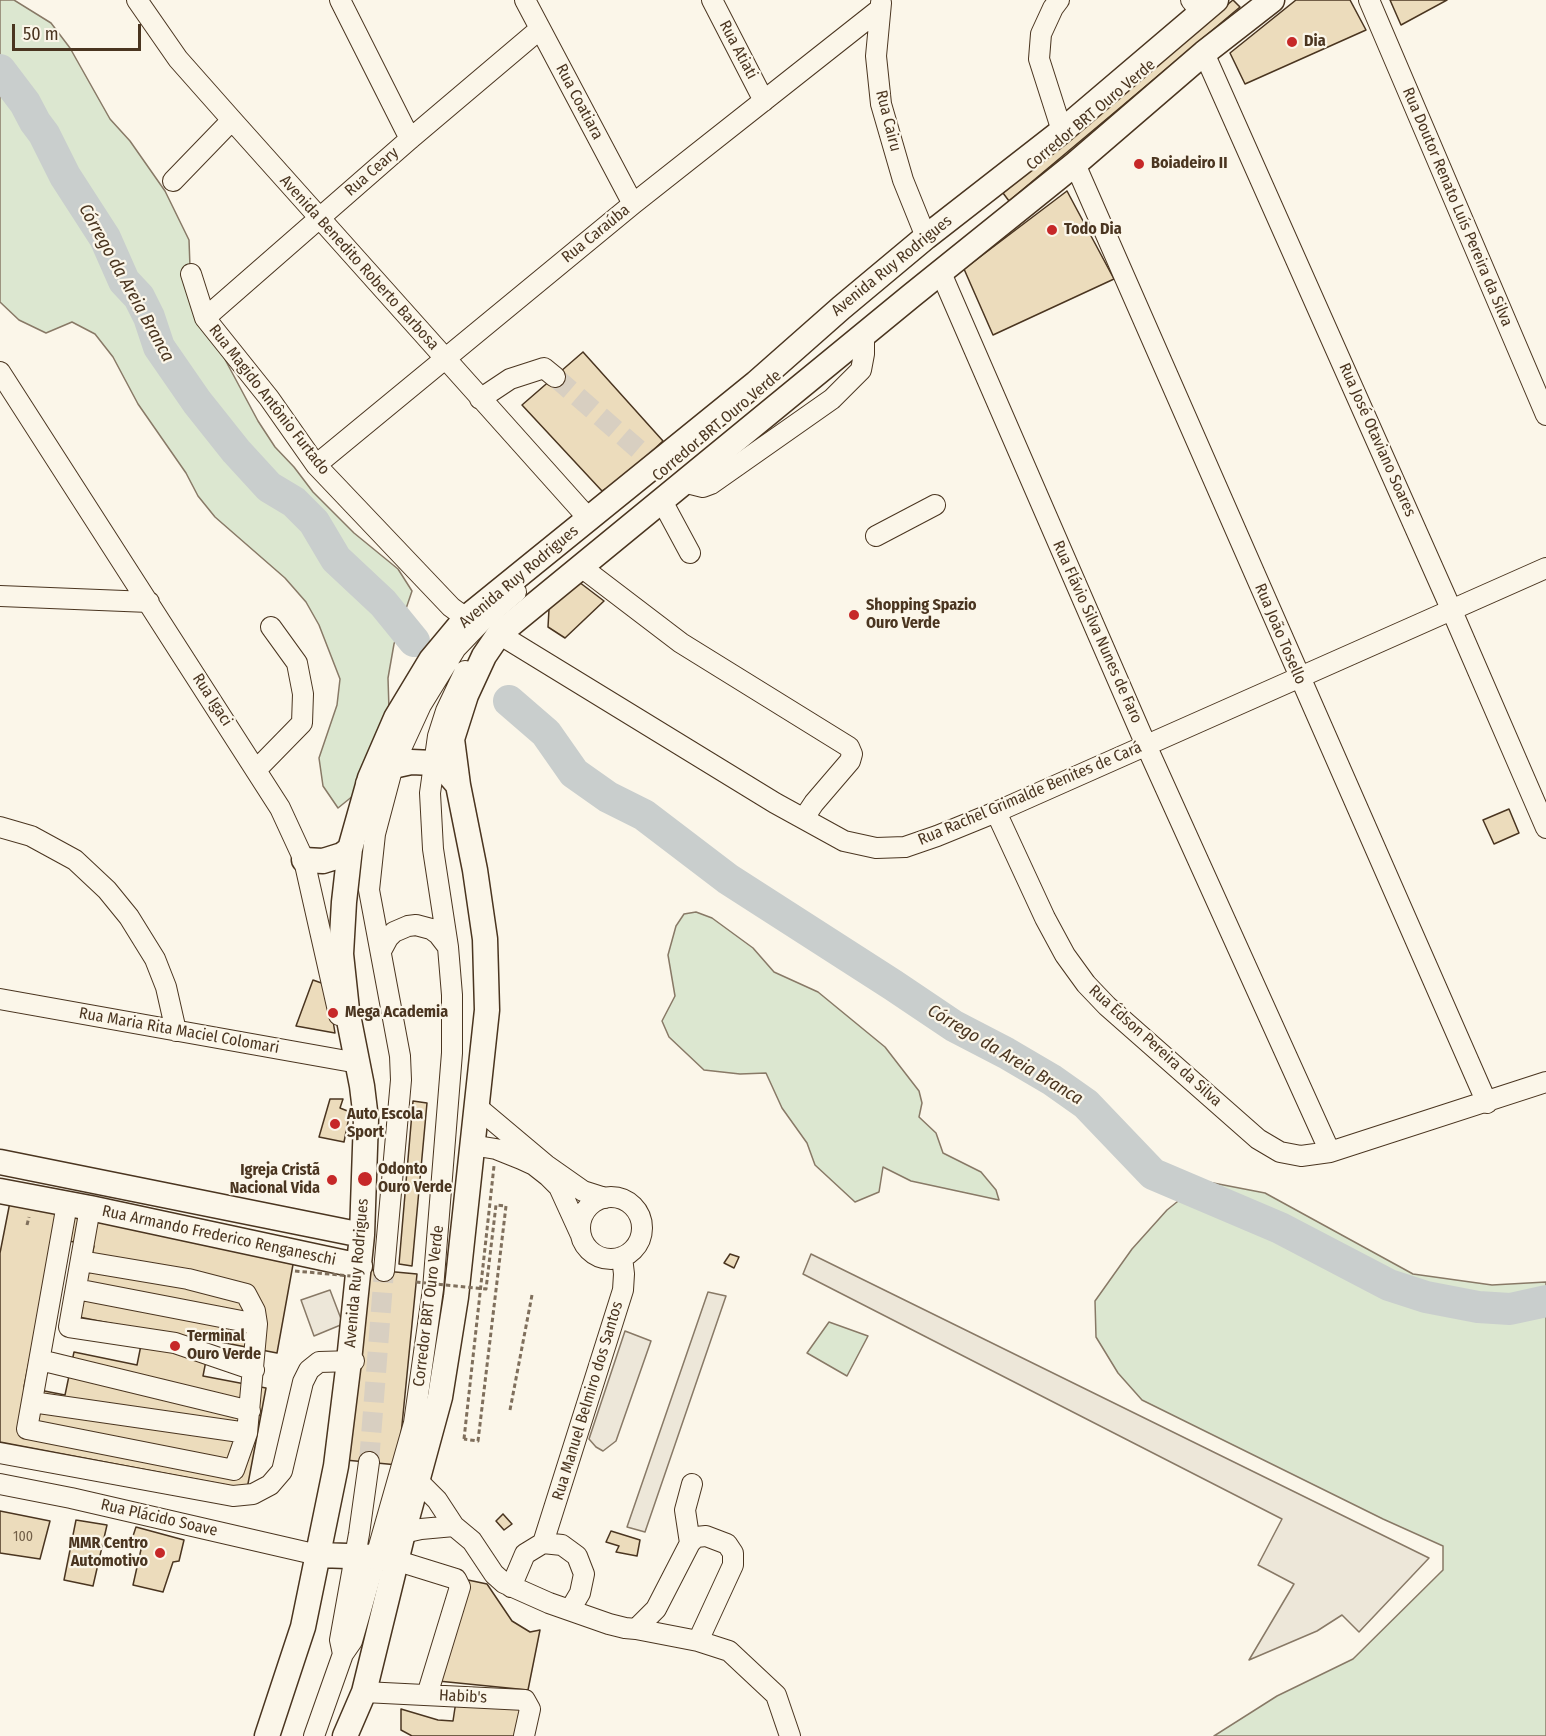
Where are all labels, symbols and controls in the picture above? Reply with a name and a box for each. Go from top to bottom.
scale bar [15,12,144,50]
street label: Rua Atiati [715,17,761,83]
text: 50 m [23,23,59,45]
place label: Dia [1304,32,1326,52]
marker: Dia [1285,35,1299,49]
street label: Corredor BRT Ouro Verde [1023,55,1159,175]
street label: Rua Coatiara [551,61,607,143]
street label: Rua Doutor Renato Luís Pereira da Silva [1398,85,1516,329]
street label: Rua Cairu [871,88,905,154]
street label: Rua Ceary [341,143,403,201]
place label: Boiadeiro II [1151,154,1227,174]
marker: Boiadeiro II [1132,157,1146,171]
street label: Avenida Benedito Roberto Barbosa [275,172,443,354]
water label: Córrego da Areia Branca [74,200,178,366]
street label: Rua Caraúba [558,201,634,267]
street label: Avenida Ruy Rodrigues [828,211,956,321]
place label: Todo Dia [1064,220,1122,240]
marker: Todo Dia [1045,223,1059,237]
street label: Rua Magido Antônio Furtado [204,321,334,479]
street label: Rua José Otaviano Soares [1334,360,1420,520]
street label: Corredor BRT Ouro Verde [649,366,785,486]
street label: Avenida Ruy Rodrigues [456,522,582,632]
street label: Rua Flávio Silva Nunes de Faro [1048,538,1146,726]
street label: Rua João Tosello [1250,581,1310,687]
place label: Shopping Spazio Ouro Verde [866,596,977,634]
marker: Shopping Spazio Ouro Verde [847,608,861,622]
street label: Rua Igaci [188,670,236,730]
street label: Rua Rachel Grimalde Benites de Cará [915,738,1145,850]
street label: Rua Édson Pereira da Silva [1085,981,1225,1111]
water label: Córrego da Areia Branca [923,1000,1087,1110]
place label: Mega Academia [345,1003,448,1023]
street label: Rua Maria Rita Maciel Colomari [77,1004,281,1058]
marker: Mega Academia [326,1006,340,1020]
place label: Auto Escola Sport [347,1105,423,1143]
marker: Auto Escola Sport [328,1117,342,1131]
place label: Odonto Ouro Verde [378,1160,452,1198]
place label: Igreja Cristã Nacional Vida [230,1161,320,1199]
marker: Odonto Ouro Verde [356,1170,374,1188]
marker: Igreja Cristã Nacional Vida [325,1173,339,1187]
street label: Avenida Ruy Rodrigues [341,1198,373,1348]
street label: Rua Armando Frederico Renganeschi [100,1202,338,1270]
street label: Corredor BRT Ouro Verde [410,1224,448,1388]
street label: Rua Manuel Belmiro dos Santos [549,1299,627,1503]
place label: Terminal Ouro Verde [187,1327,261,1365]
marker: Terminal Ouro Verde [168,1339,182,1353]
street label: Rua Plácido Soave [99,1495,219,1541]
house number: 100 [13,1529,33,1545]
place label: MMR Centro Automotivo [68,1534,148,1572]
marker: MMR Centro Automotivo [153,1546,167,1560]
street label: Habib's [438,1686,488,1708]

